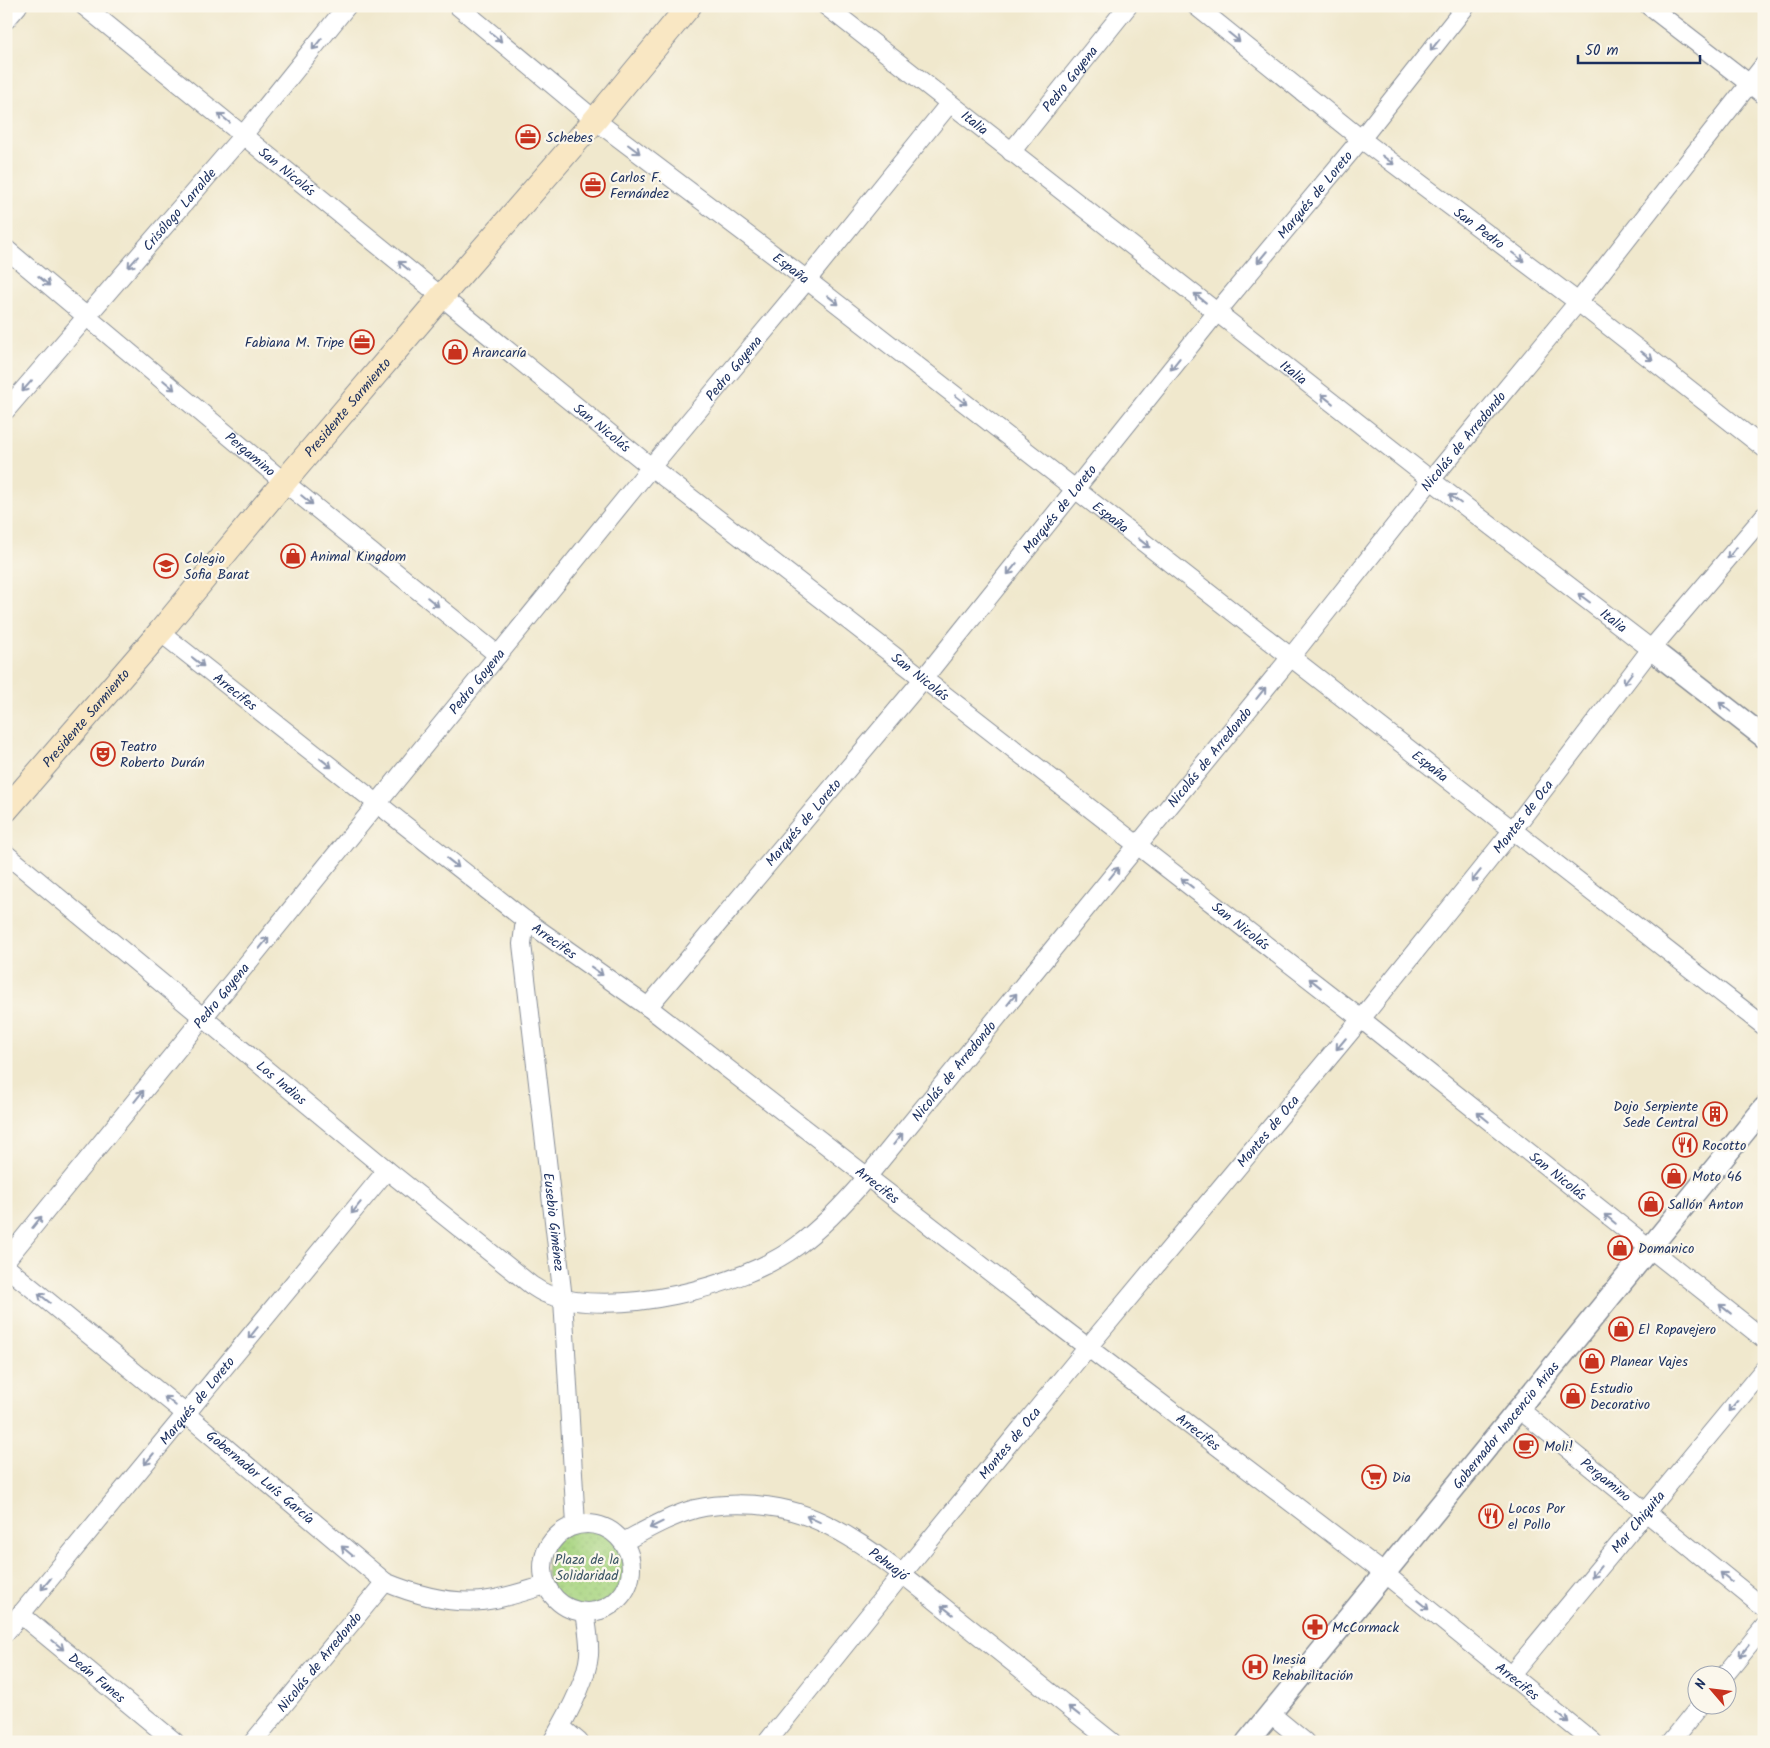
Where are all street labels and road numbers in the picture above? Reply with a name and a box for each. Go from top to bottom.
street label: Pedro Goyena [1037,41,1104,117]
street label: Italia [956,106,993,141]
street label: San Nicolás [253,142,320,202]
street label: Marqués de Loreto [1272,146,1359,244]
street label: Crisólogo Larralde [138,163,223,256]
street label: San Pedro [1449,202,1509,255]
street label: España [767,248,814,290]
street label: Pedro Goyena [700,331,768,406]
street label: Presidente Sarmiento [299,353,397,463]
street label: Italia [1274,355,1311,391]
street label: Nicolás de Arredondo [1416,387,1512,497]
street label: San Nicolás [568,398,635,458]
street label: Pergamino [220,427,280,482]
street label: Marqués de Loreto [1017,460,1103,559]
street label: España [1087,496,1133,539]
street label: Italia [1595,603,1632,639]
street label: Pedro Goyena [444,644,511,720]
street label: San Nicolás [886,648,954,707]
street label: Presidente Sarmiento [37,664,136,773]
street label: Arrecifes [208,668,262,717]
street label: Nicolás de Arredondo [1162,702,1258,813]
street label: España [1406,745,1453,788]
street label: Marqués de Loreto [760,774,847,872]
street label: Montes de Oca [1488,775,1559,859]
street label: San Nicolás [1207,897,1274,956]
street label: Arrecifes [527,918,581,965]
street label: Pedro Goyena [188,958,256,1034]
street label: Nicolás de Arredondo [907,1016,1002,1127]
street label: Los Indios [251,1056,311,1111]
street label: Montes de Oca [1232,1091,1305,1173]
street label: San Nicolás [1524,1147,1591,1206]
street label: Arrecifes [850,1161,904,1210]
street label: Eusebio Giménez [537,1172,570,1273]
street label: Marqués de Loreto [154,1352,241,1450]
street label: Gobernador Inocencio Arias [1447,1357,1565,1494]
street label: Montes de Oca [974,1402,1047,1485]
street label: Arrecifes [1171,1408,1225,1457]
street label: Gobernador Luís García [201,1425,319,1530]
street label: Pergamino [1575,1453,1636,1508]
street label: Mar Chiquita [1606,1486,1671,1559]
street label: Pehuajó [864,1543,913,1587]
street label: Nicolás de Arredondo [272,1607,368,1717]
street label: Deán Funes [63,1648,130,1709]
street label: Arrecifes [1490,1657,1544,1707]

